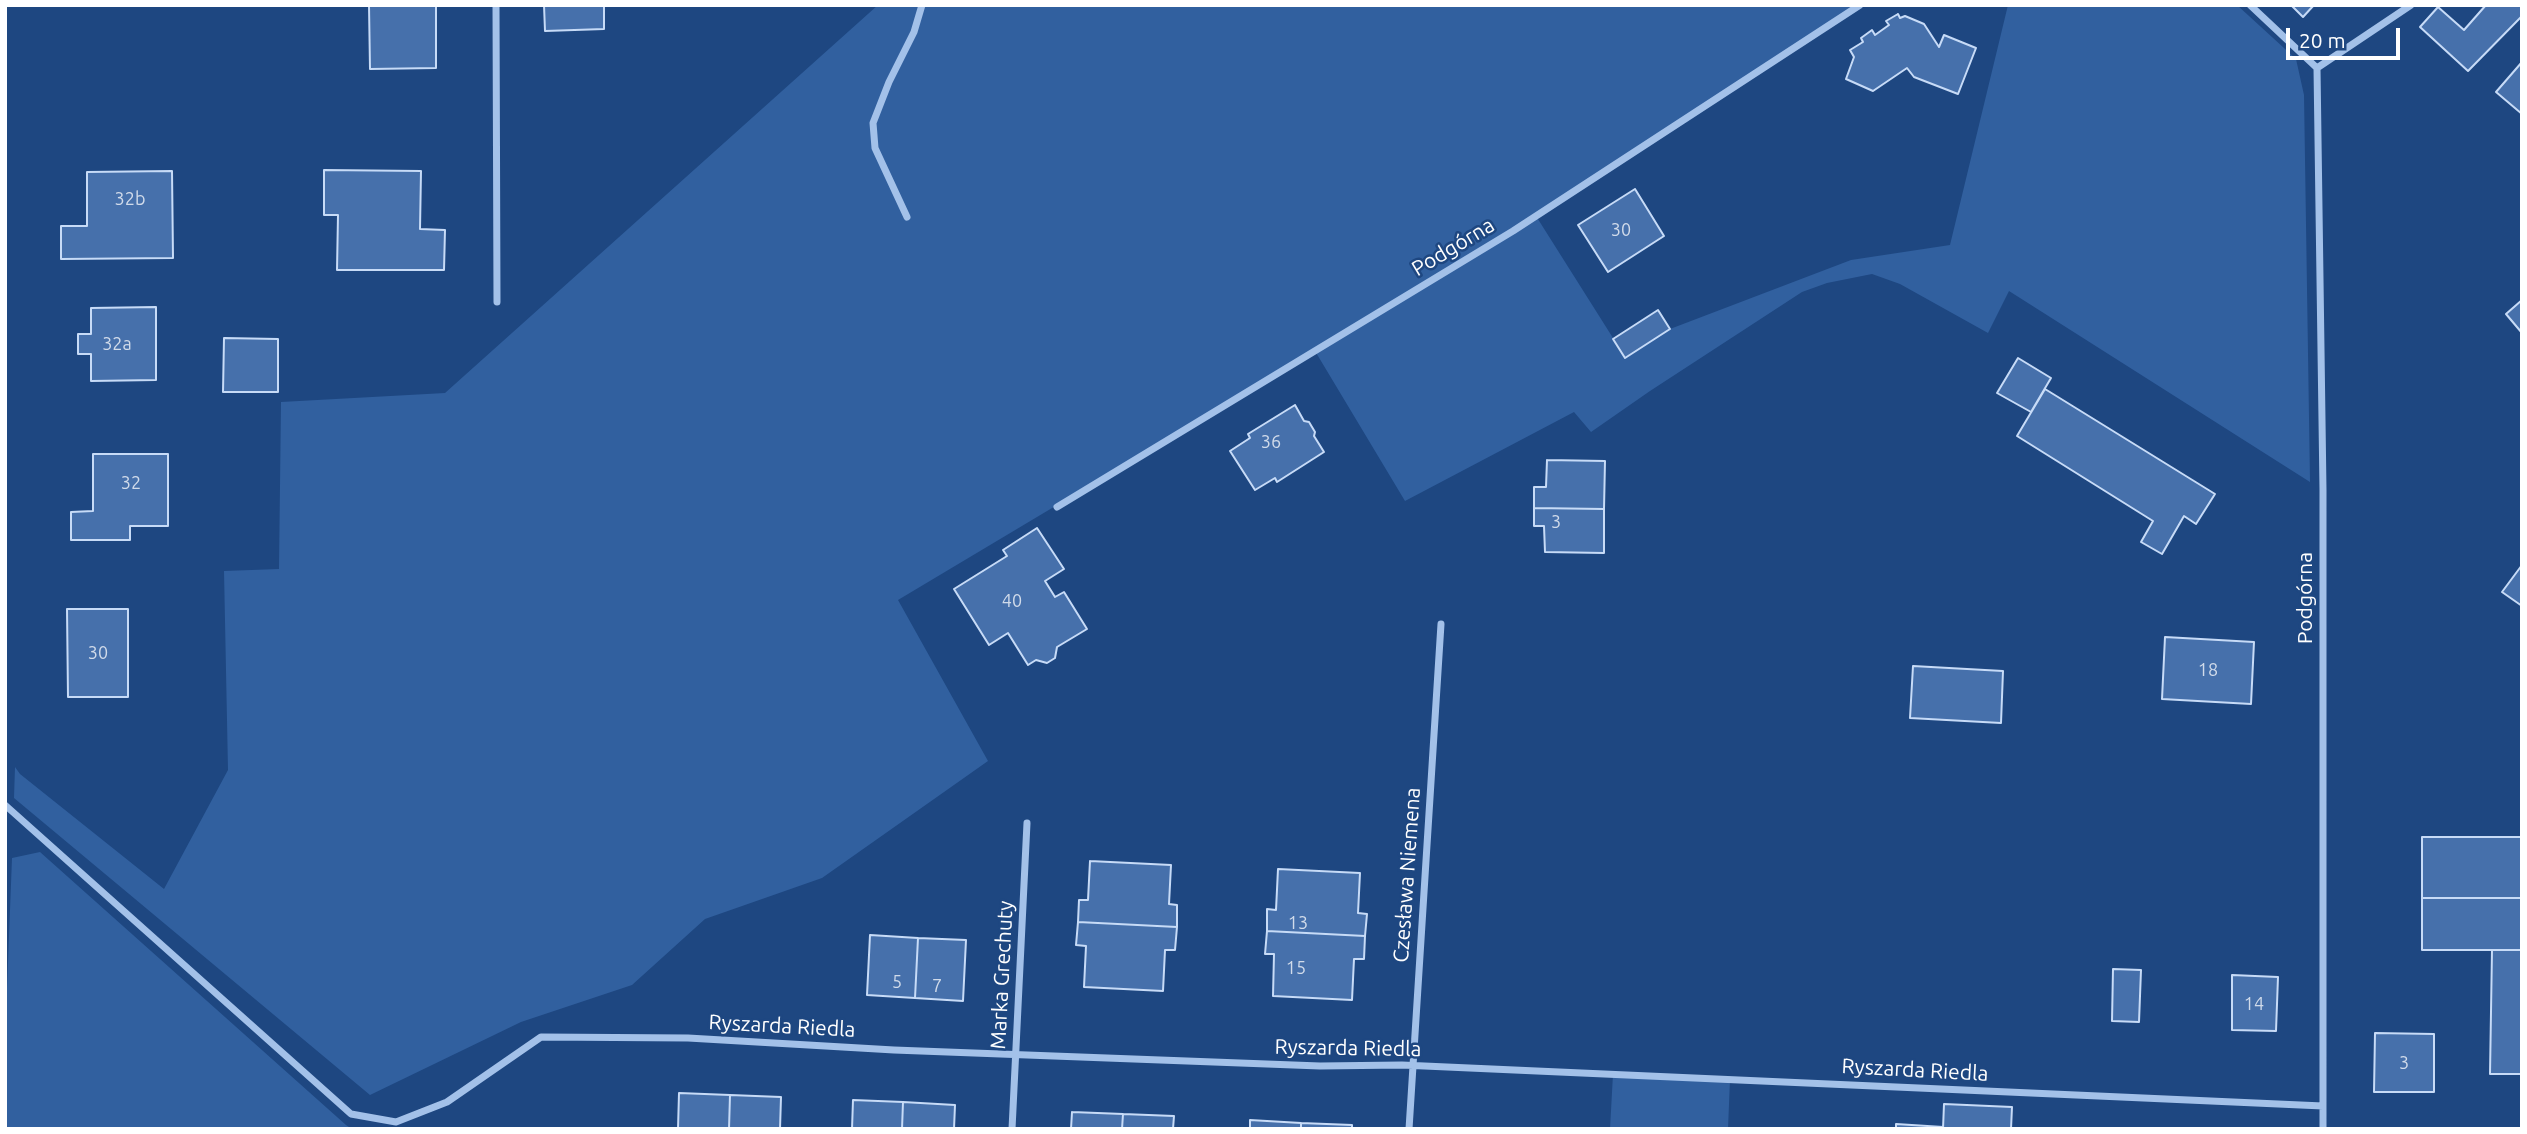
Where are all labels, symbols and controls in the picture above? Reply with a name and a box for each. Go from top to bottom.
scale bar [2289,14,2403,58]
text: 20 m [2299,28,2346,52]
house number: 32b [115,188,145,210]
street label: Podgórna [1407,213,1499,281]
house number: 30 [1611,219,1631,241]
house number: 32a [102,333,132,355]
house number: 36 [1261,431,1281,453]
house number: 32 [121,472,141,494]
house number: 3 [1551,511,1561,533]
street label: Podgórna [2292,552,2318,644]
house number: 40 [1002,590,1022,612]
house number: 30 [88,642,108,664]
house number: 18 [2198,659,2218,681]
street label: Czesława Niemena [1388,787,1426,963]
street label: Marka Grechuty [986,900,1018,1050]
house number: 13 [1288,912,1308,934]
house number: 15 [1286,957,1306,979]
house number: 5 [892,971,902,993]
house number: 7 [932,975,942,997]
house number: 14 [2244,993,2264,1015]
street label: Ryszarda Riedla [708,1010,856,1042]
street label: Ryszarda Riedla [1274,1034,1422,1062]
house number: 3 [2399,1052,2409,1074]
street label: Ryszarda Riedla [1841,1054,1989,1086]

